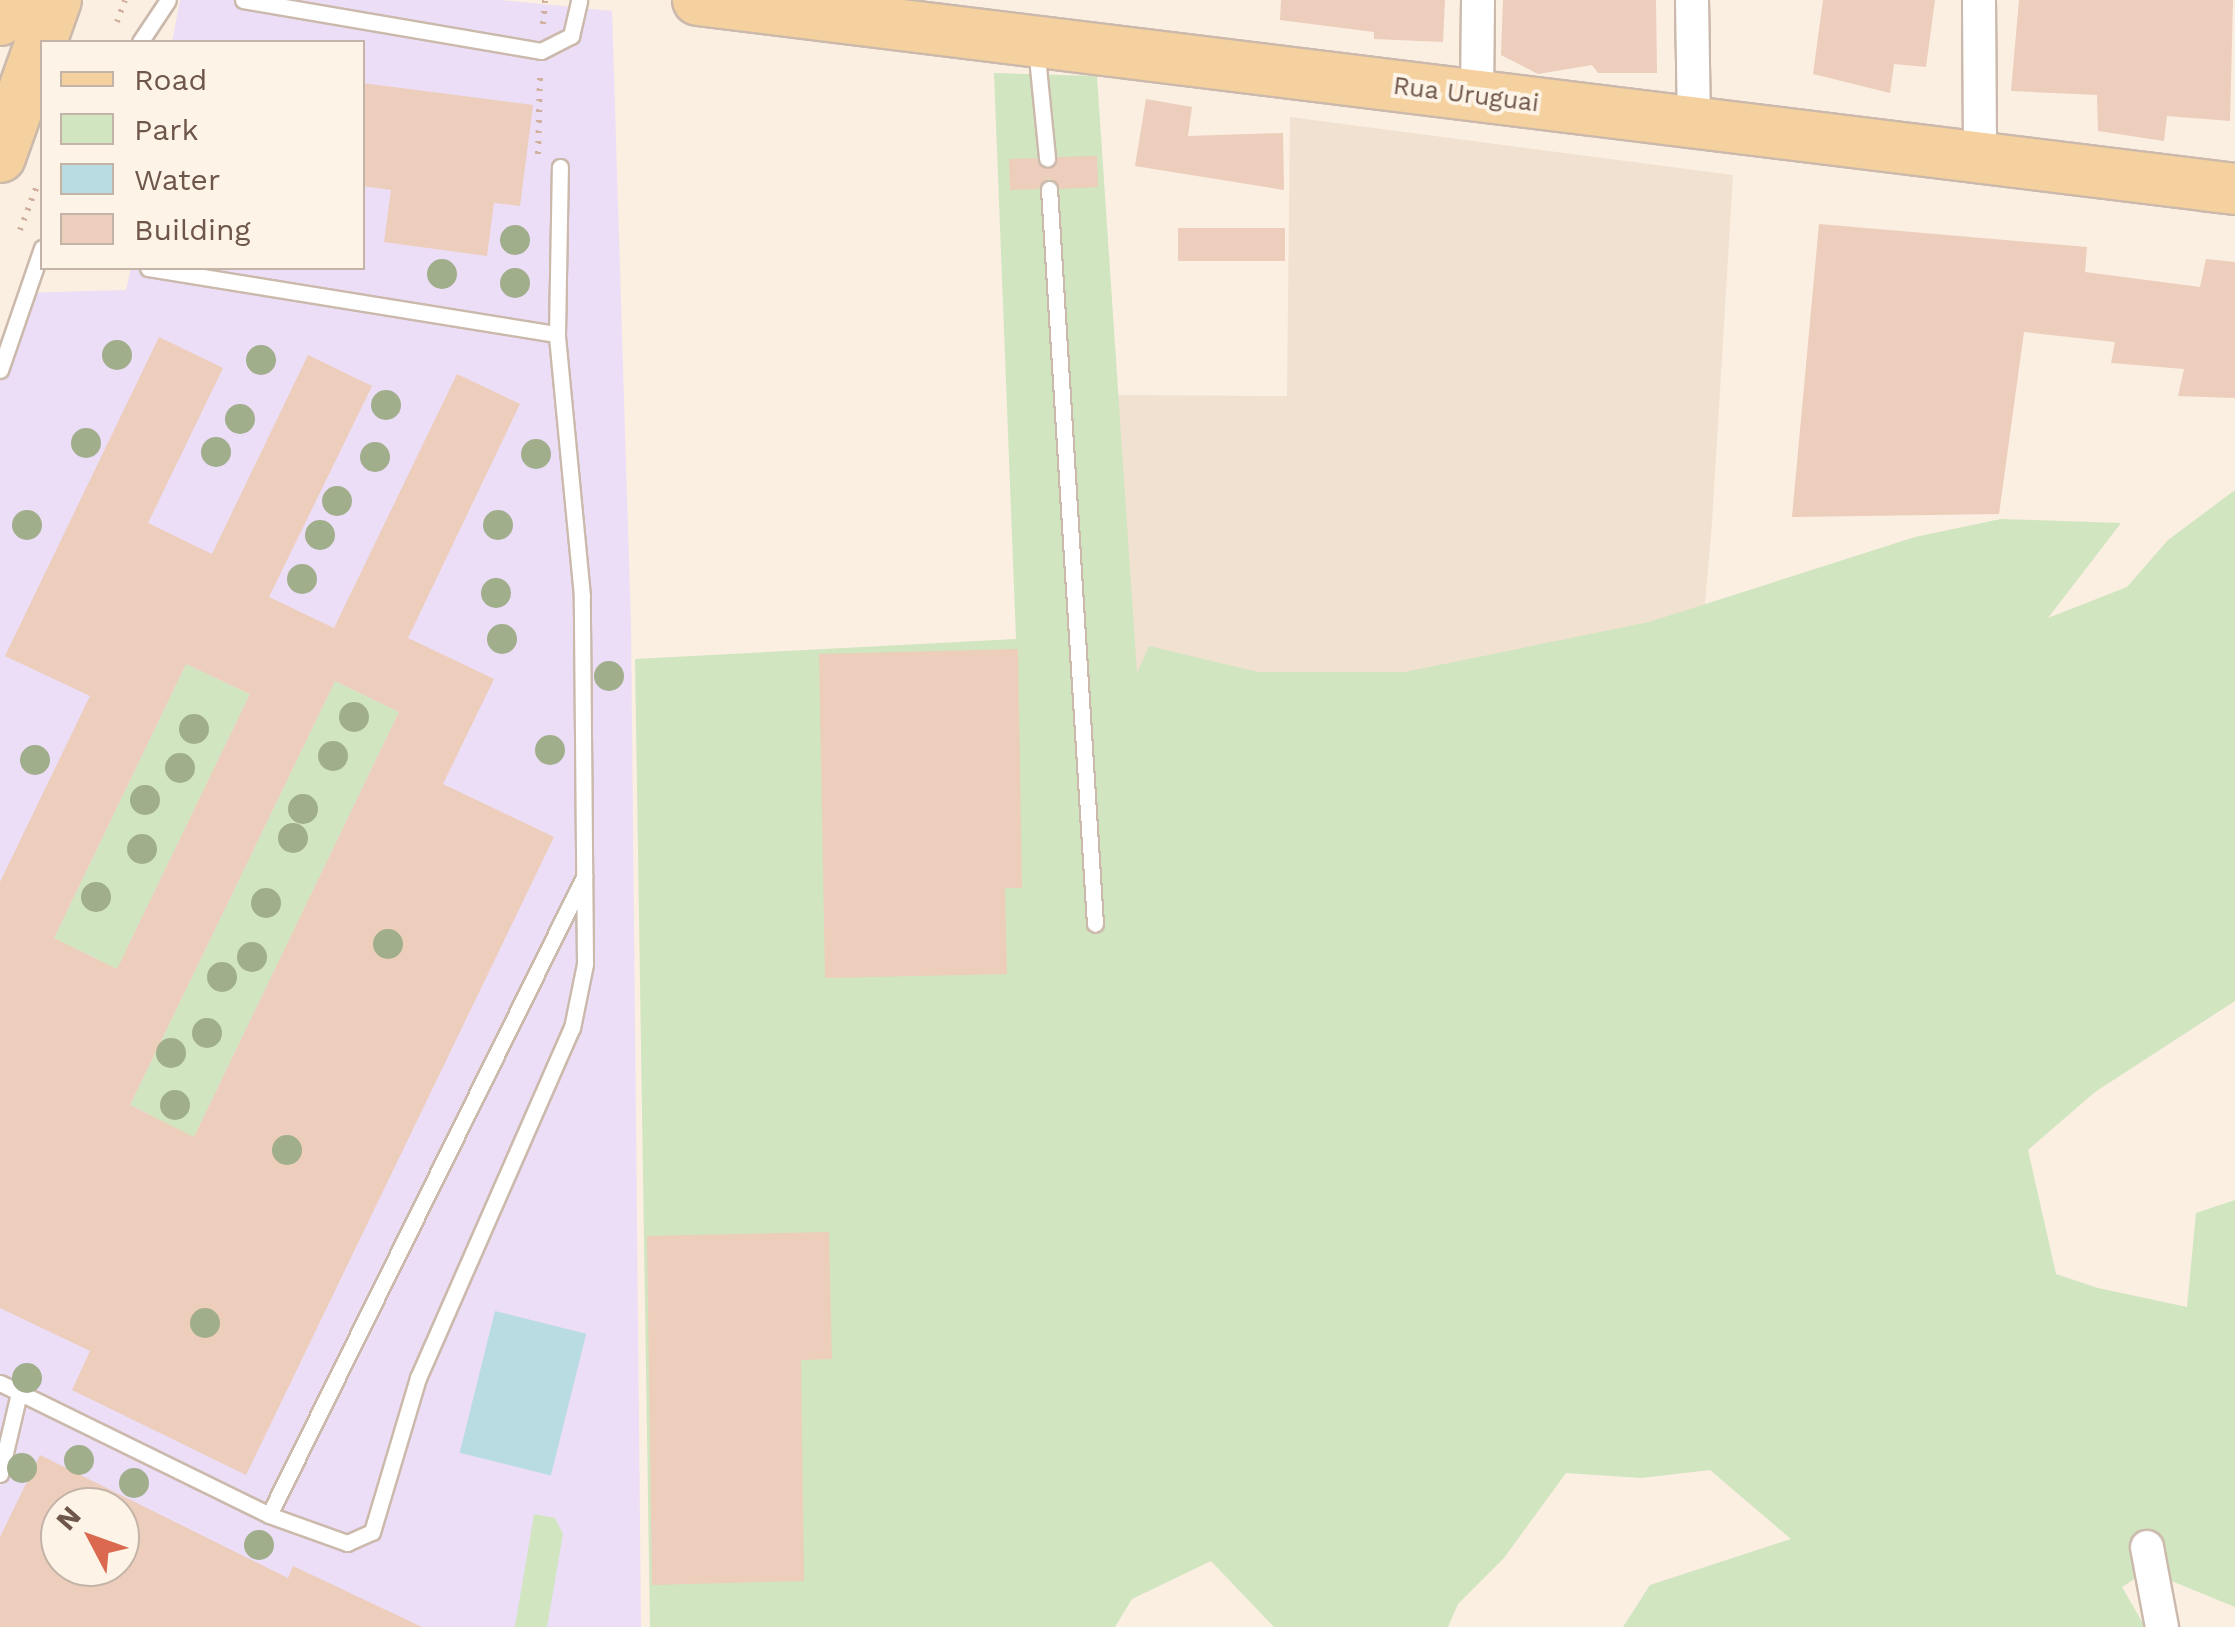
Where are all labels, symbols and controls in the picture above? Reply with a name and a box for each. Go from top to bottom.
legend [40,40,365,270]
text: Road [134,62,207,97]
street label: Rua Uruguai [1391,71,1541,119]
text: Park [134,112,199,147]
text: Water [134,162,220,197]
text: Building [134,212,251,247]
north arrow [40,1487,140,1587]
text: N [49,1500,88,1537]

